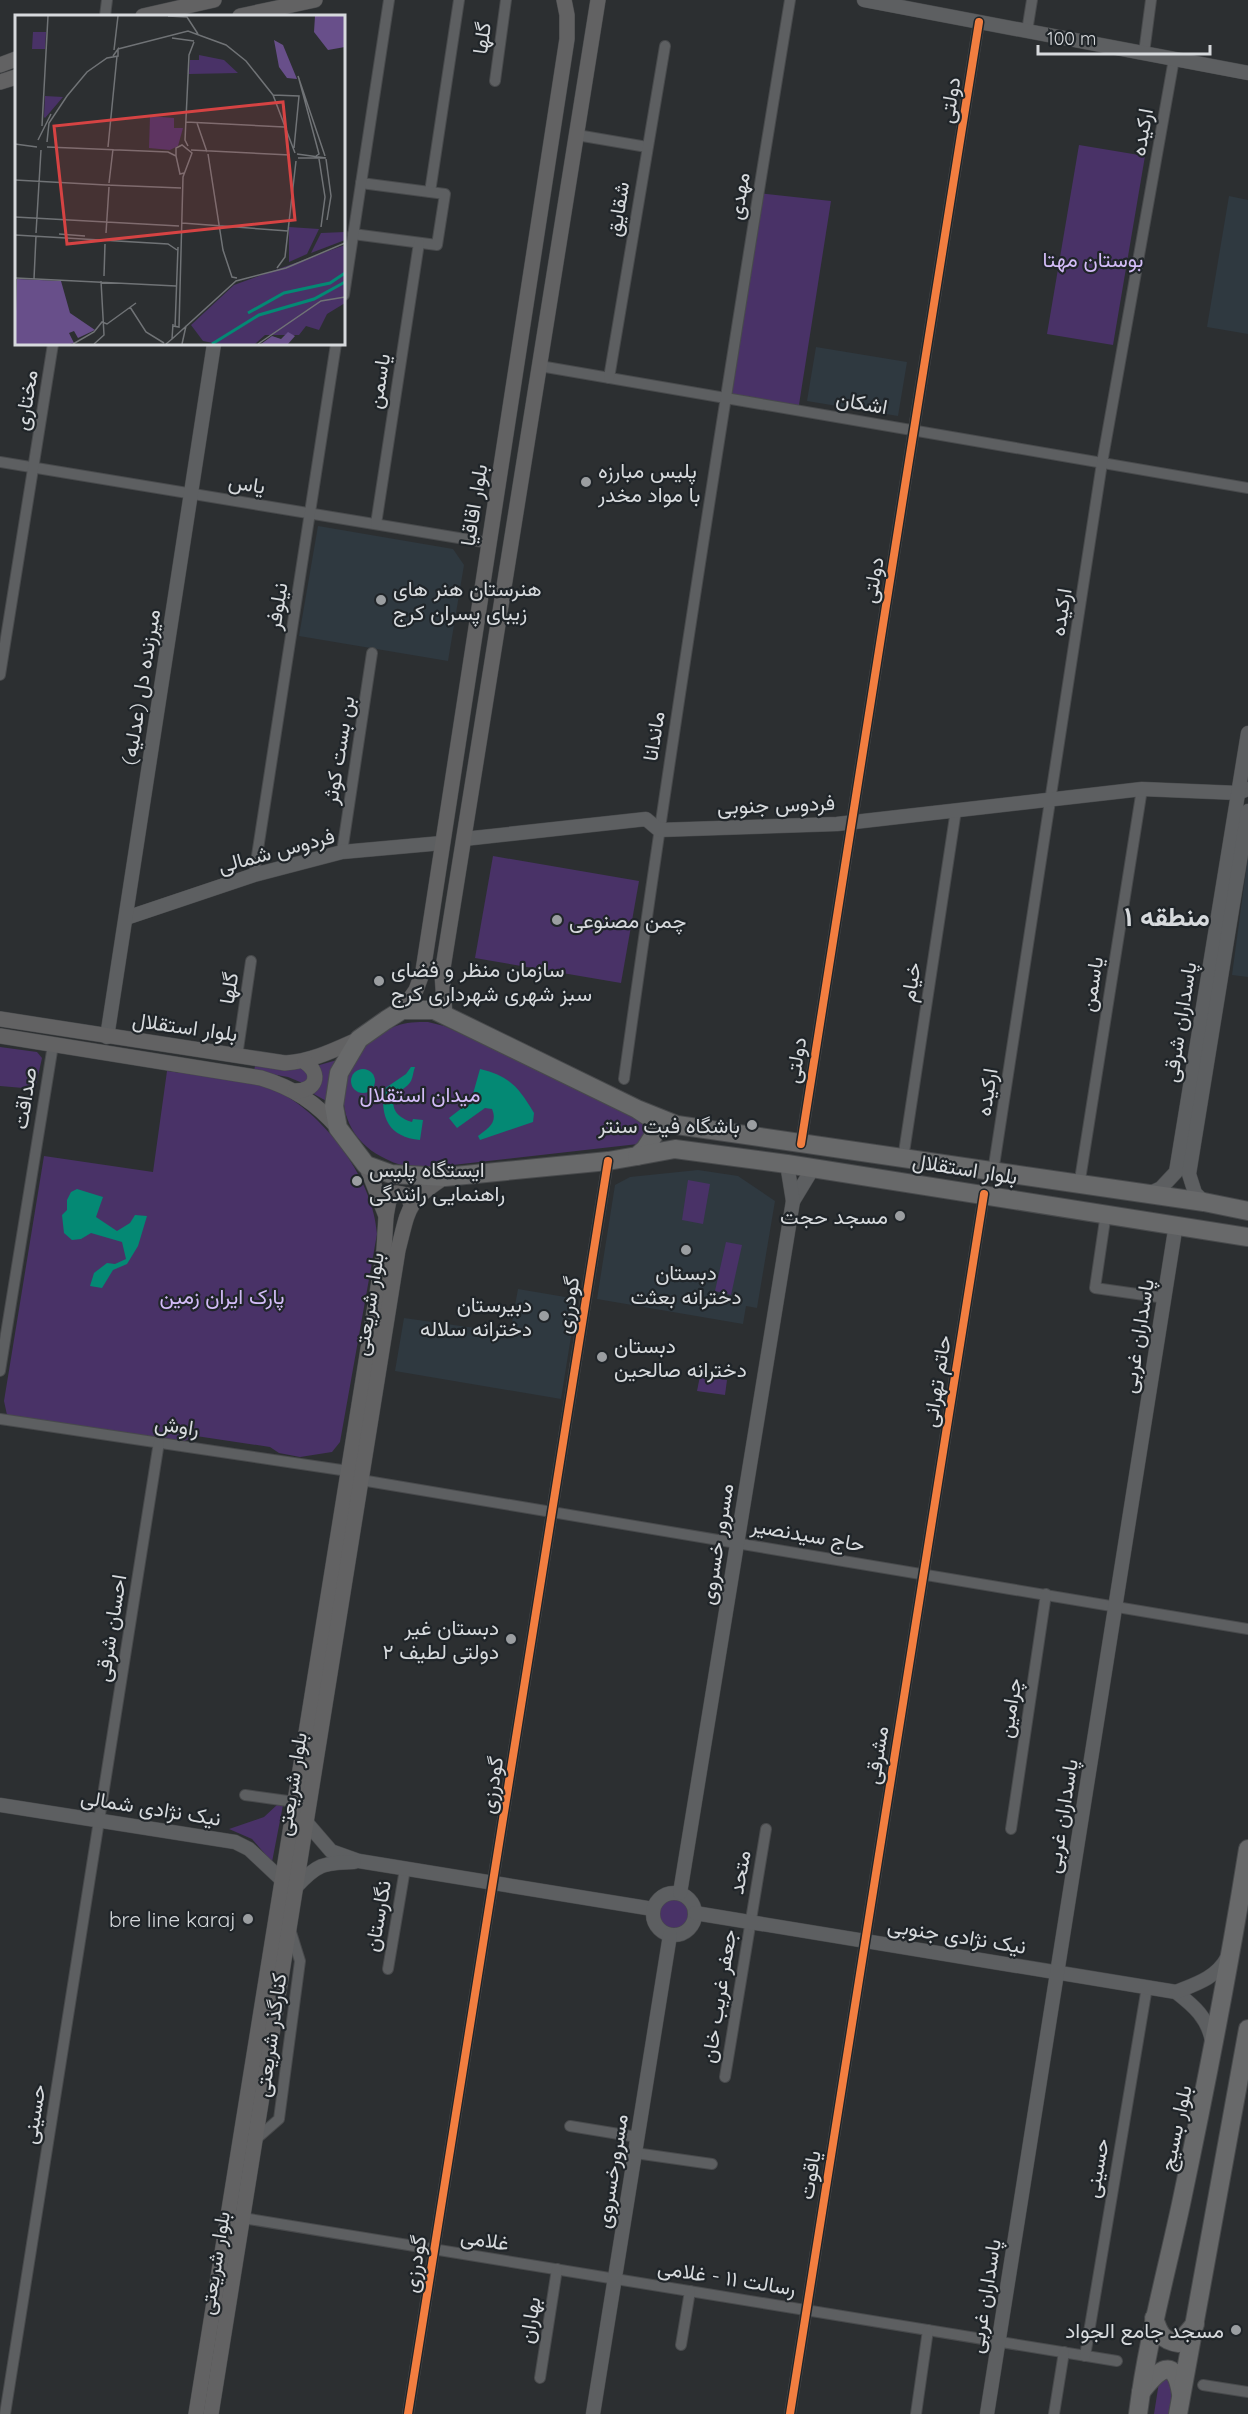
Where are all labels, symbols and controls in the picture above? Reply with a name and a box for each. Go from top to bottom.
inset map [15,15,345,345]
scale bar [1038,18,1210,56]
street label: گلها [466,20,497,56]
text: 100 m [1047,27,1096,50]
street label: دولتی [933,75,966,125]
street label: ارکیده [1124,106,1159,158]
street label: مهدی [721,170,756,222]
street label: شقایق [600,180,634,238]
park label: بوستان مهتا [1043,246,1143,273]
street label: یاسمن [361,351,395,411]
street label: مختاری [7,368,44,432]
street label: اشکان [834,385,890,419]
place label: پلیس مبارزه با مواد مخدر [597,457,700,508]
street label: بلوار اقاقیا [454,462,493,548]
street label: یاس [227,467,267,499]
marker: پلیس مبارزه با مواد مخدر [579,475,593,489]
street label: دولتی [855,555,890,605]
place label: هنرستان هنر های زیبای پسران کرج [393,575,542,627]
street label: نیلوفر [259,581,294,633]
street label: ارکیده [1043,586,1078,638]
marker: هنرستان هنر های زیبای پسران کرج [374,593,388,607]
street label: میرزنده دل (عدلیه) [115,607,166,767]
street label: بن بست کوثر [316,694,360,807]
street label: ماندانا [636,709,670,763]
street label: فردوس جنوبی [716,789,836,820]
street label: فردوس شمالی [215,822,337,879]
district label: منطقه ۱ [1124,899,1210,933]
place label: چمن مصنوعی [569,907,686,935]
marker: چمن مصنوعی [550,913,564,927]
street label: یاسمن [1074,954,1108,1014]
place label: سازمان منظر و فضای سبز شهری شهرداری کرج [391,956,592,1008]
street label: خیام [894,960,928,1004]
street label: پاسداران شرقی [1157,960,1203,1084]
street label: گلها [213,970,244,1006]
marker: سازمان منظر و فضای سبز شهری شهرداری کرج [372,974,386,988]
street label: بلوار استقلال [131,1006,239,1047]
street label: دولتی [779,1035,812,1085]
street label: صداقت [6,1065,42,1131]
street label: ارکیده [969,1066,1004,1118]
park label: میدان استقلال [360,1081,480,1107]
place label: باشگاه فیت سنتر [597,1112,740,1139]
marker: باشگاه فیت سنتر [745,1118,759,1132]
street label: بلوار استقلال [910,1147,1019,1190]
place label: ایستگاه پلیس راهنمایی رانندگی [369,1156,505,1207]
marker: ایستگاه پلیس راهنمایی رانندگی [350,1174,364,1188]
place label: مسجد حجت [780,1203,888,1229]
marker: مسجد حجت [893,1209,907,1223]
marker: دبستان دخترانه بعثت [679,1243,693,1257]
street label: بلوار شریعتی [347,1250,390,1358]
place label: دبستان دخترانه بعثت [630,1259,742,1310]
street label: گودرزی [550,1275,585,1336]
street label: پاسداران غربی [1115,1277,1161,1395]
park label: پارک ایران زمین [159,1283,285,1311]
place label: دبیرستان دخترانه سلاله [420,1291,532,1342]
marker: دبیرستان دخترانه سلاله [537,1309,551,1323]
place label: دبستان دخترانه صالحین [614,1332,747,1383]
street label: حاتم تهرانی [916,1333,958,1429]
marker: دبستان دخترانه صالحین [595,1350,609,1364]
street label: راوش [153,1409,201,1442]
street label: مسرور خسروی [694,1481,739,1607]
street label: حاج سیدنصیر [748,1511,867,1559]
street label: احسان شرقی [89,1572,132,1684]
place label: دبستان غیر دولتی لطیف ۲ [383,1614,499,1665]
marker: دبستان غیر دولتی لطیف ۲ [504,1632,518,1646]
street label: چرامین [991,1676,1029,1740]
street label: مشرقی [859,1724,894,1786]
street label: بلوار شریعتی [270,1730,313,1838]
street label: گودرزی [474,1755,509,1816]
street label: پاسداران غربی [1039,1757,1085,1875]
street label: نیک نژادی شمالی [79,1783,223,1832]
street label: متحد [722,1848,756,1896]
street label: نگارستان [358,1878,397,1954]
place label: bre line karaj [109,1906,236,1932]
street label: نیک نژادی جنوبی [886,1911,1028,1960]
marker: bre line karaj [241,1912,255,1926]
street label: جعفر غریب خان [695,1927,742,2065]
street label: کنارگذر شریعتی [248,1971,293,2099]
street label: حسینی [15,2082,51,2146]
street label: بلوار بسیج [1153,2083,1199,2174]
street label: مسرورخسروی [589,2112,634,2230]
street label: حسینی [1078,2136,1114,2200]
street label: یاقوت [792,2149,827,2202]
street label: بلوار شریعتی [193,2209,236,2317]
street label: غلامی [459,2222,511,2256]
street label: گودرزی [397,2234,432,2295]
street label: پاسداران غربی [962,2237,1008,2355]
street label: رسالت ۱۱ - غلامی [656,2253,798,2302]
street label: بهاران [512,2295,547,2345]
place label: مسجد جامع الجواد [1065,2317,1224,2345]
marker: مسجد جامع الجواد [1229,2323,1243,2337]

